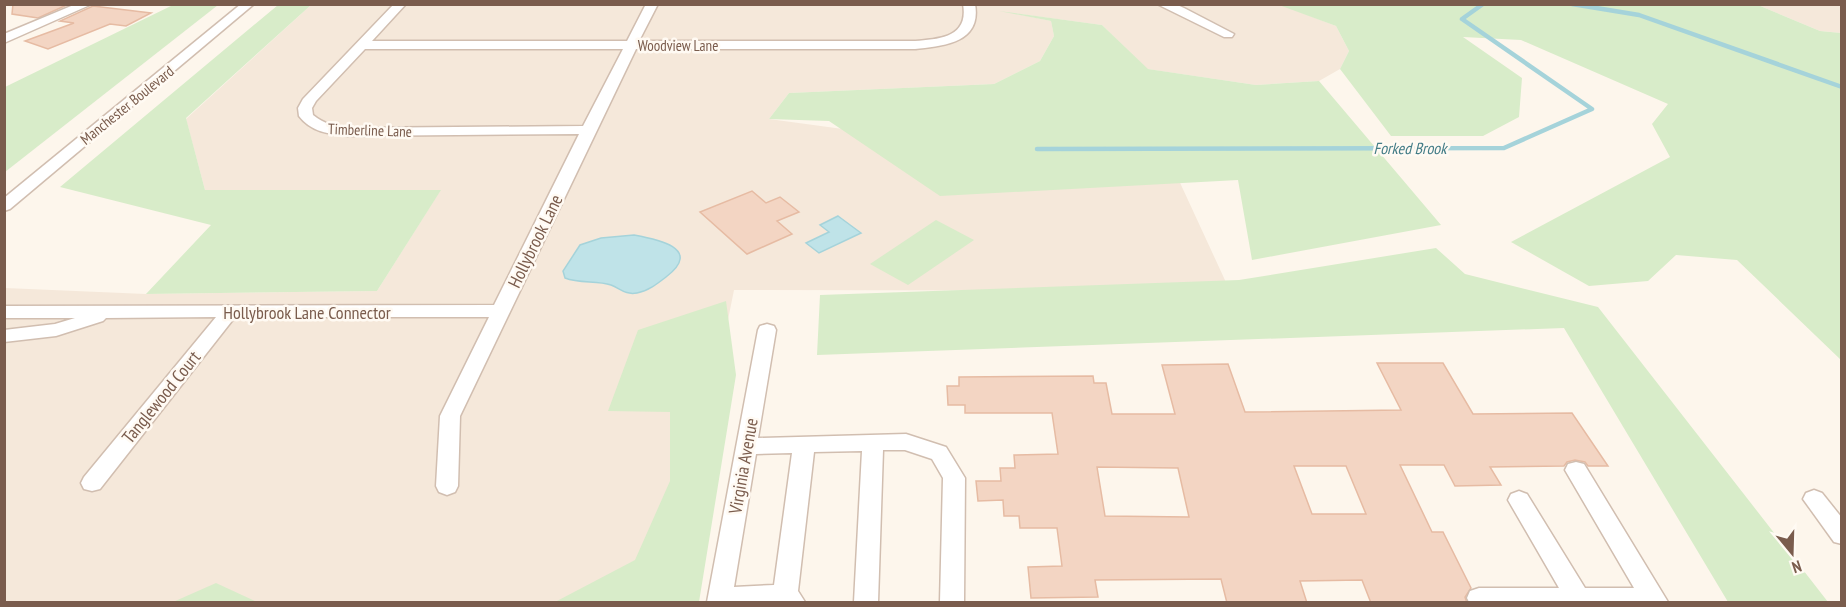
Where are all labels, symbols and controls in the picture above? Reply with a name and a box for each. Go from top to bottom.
street label: Woodview Lane [638,36,718,55]
street label: Manchester Boulevard [76,62,178,148]
street label: Timberline Lane [328,119,412,141]
water label: Forked Brook [1374,138,1448,158]
street label: Hollybrook Lane [503,191,567,291]
street label: Hollybrook Lane Connector [223,301,391,324]
street label: Tanglewood Court [117,346,205,448]
street label: Virginia Avenue [723,416,763,517]
north arrow [1762,523,1822,583]
text: N [1790,556,1804,578]

